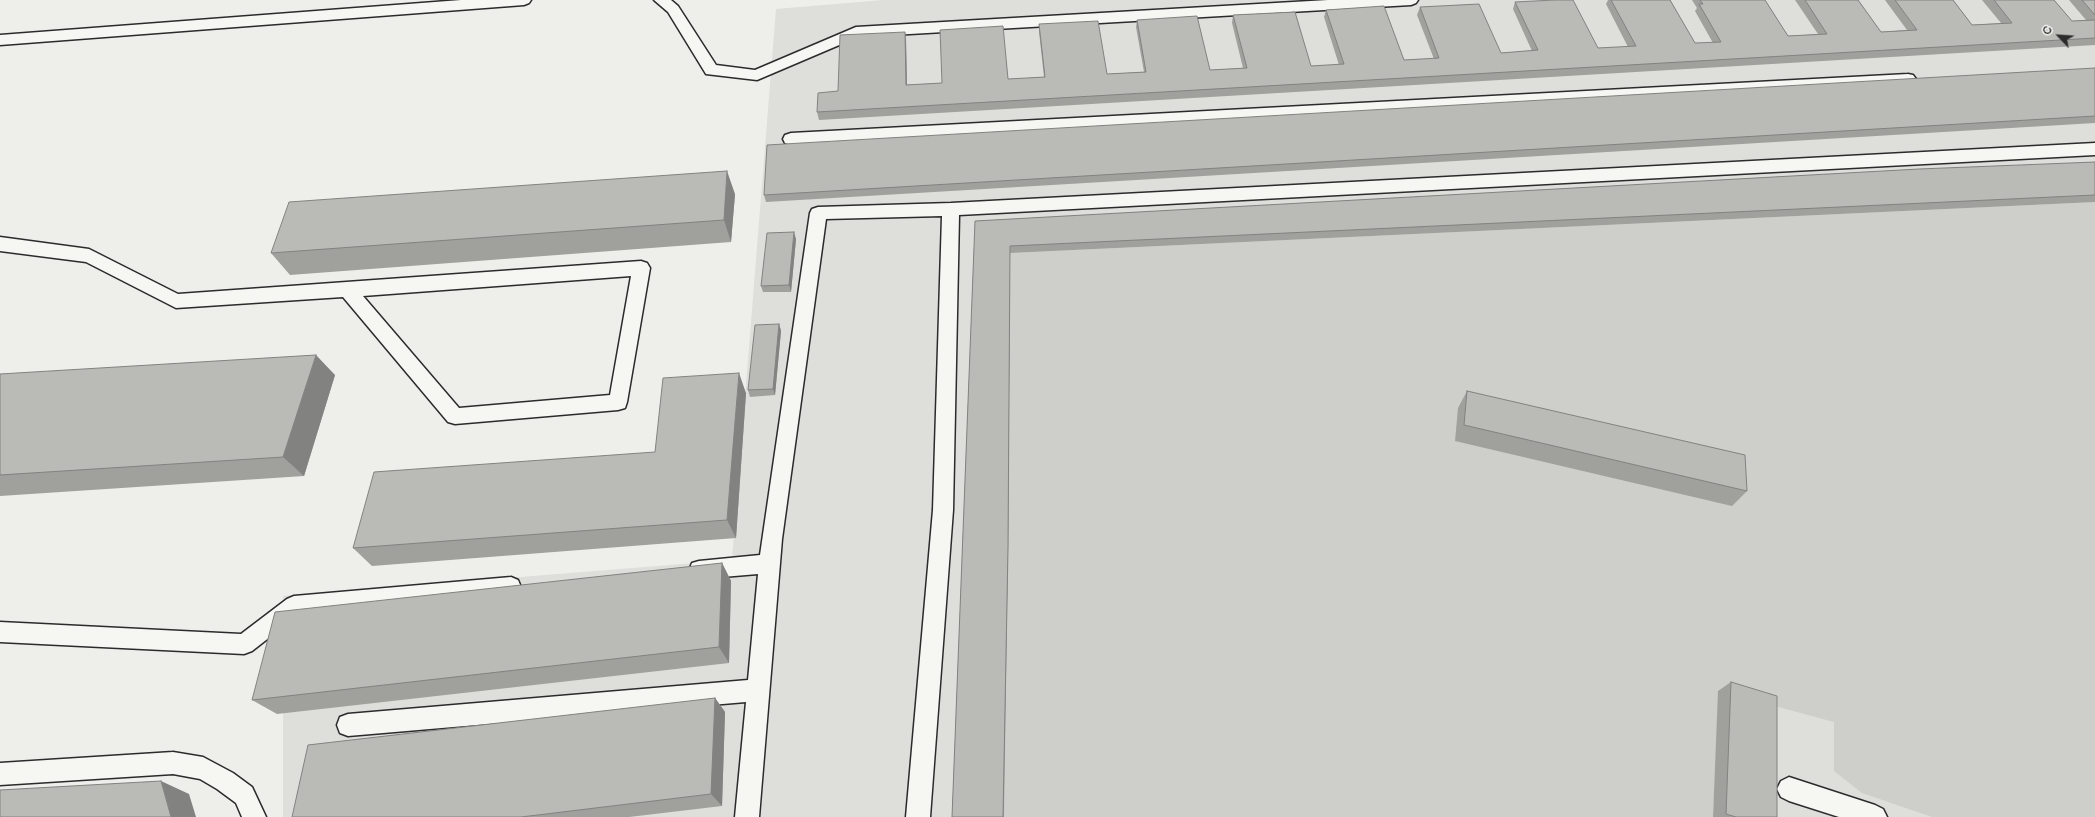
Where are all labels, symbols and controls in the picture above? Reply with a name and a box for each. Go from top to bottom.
north arrow [2039,16,2079,56]
text: С [2040,25,2055,37]

